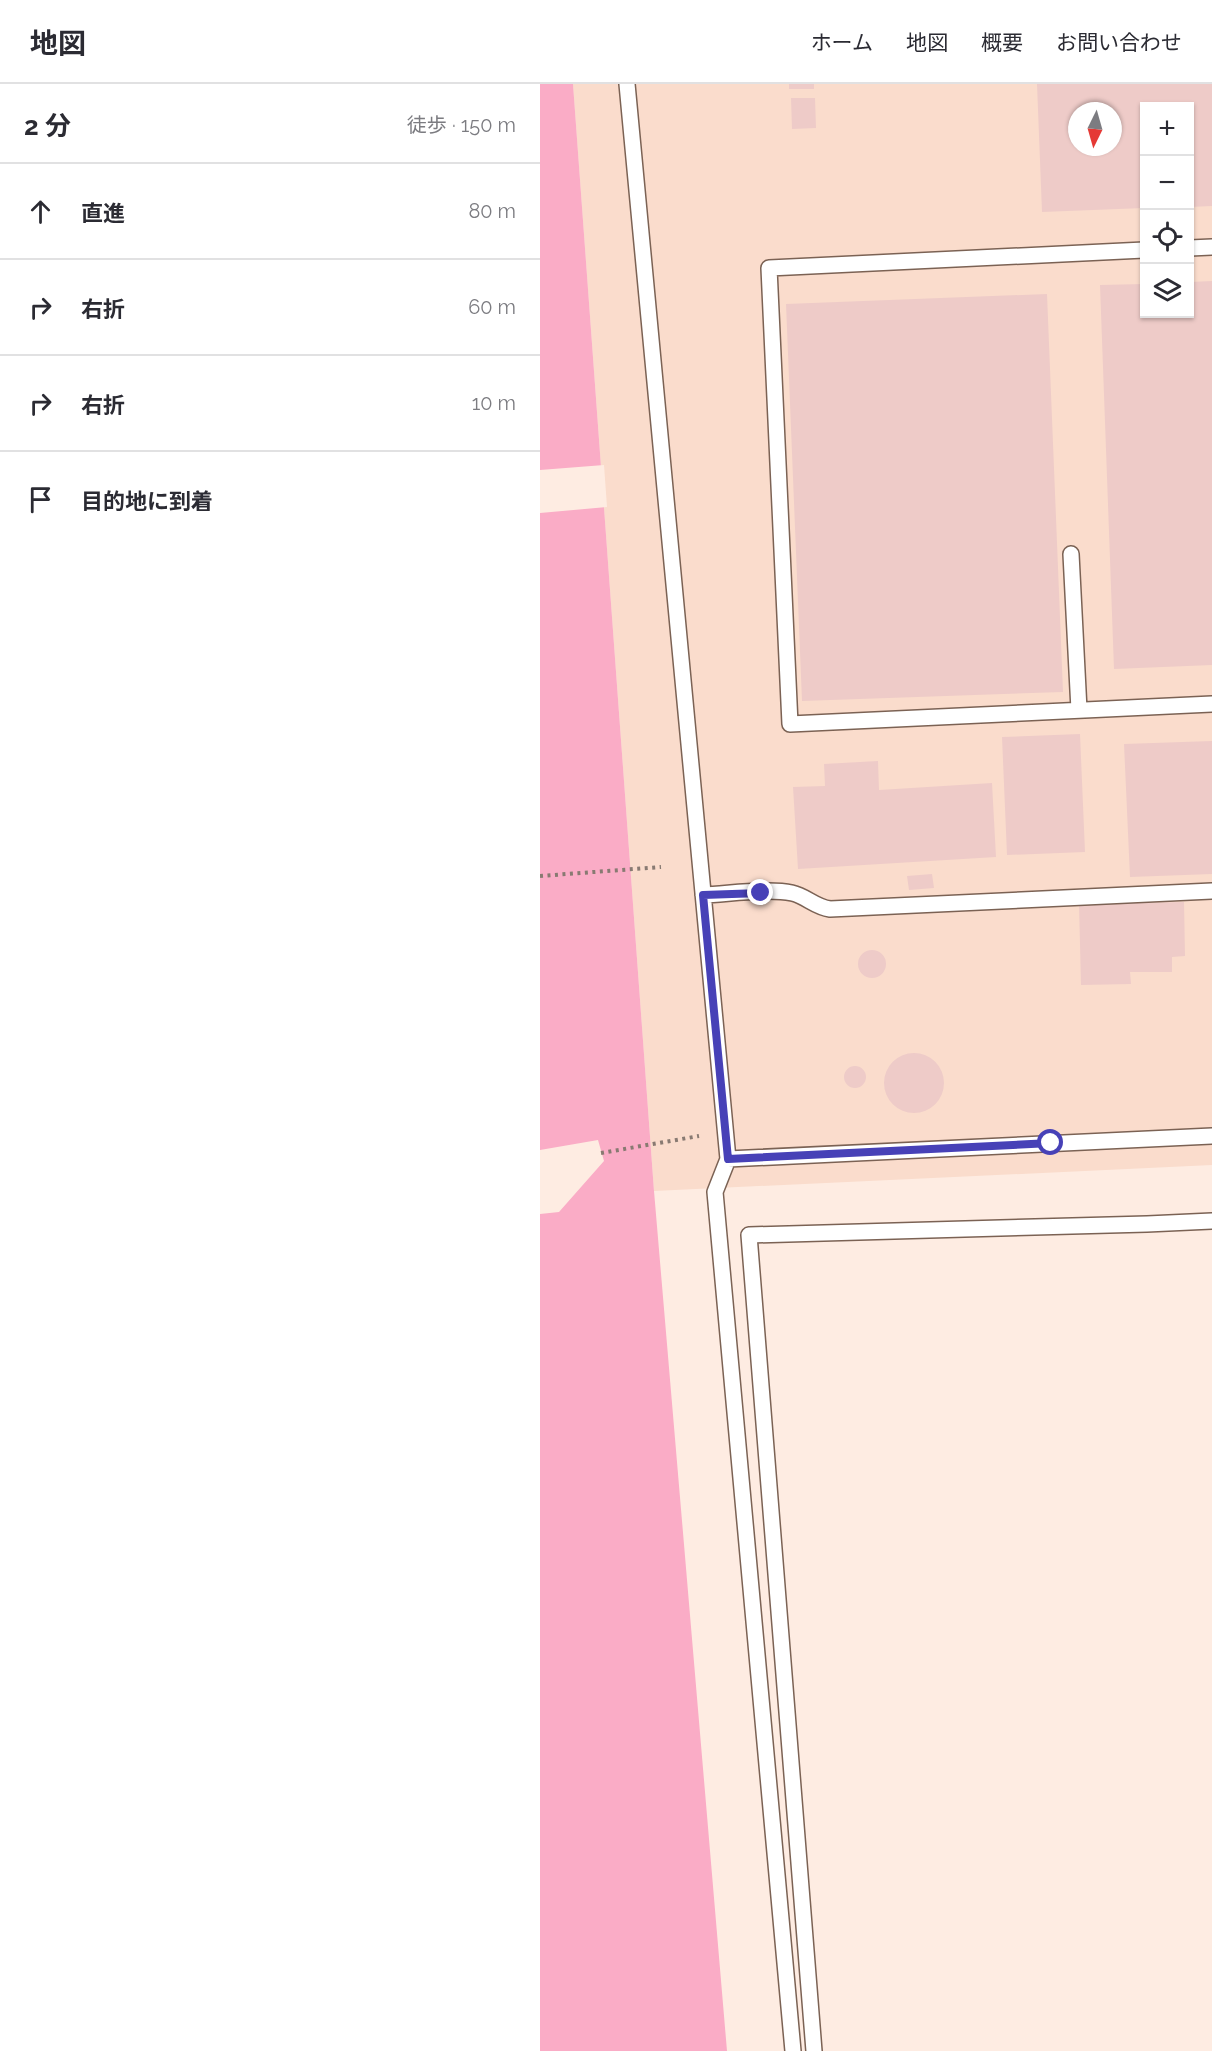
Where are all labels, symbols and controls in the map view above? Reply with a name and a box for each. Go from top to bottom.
text: 地図 [30,27,86,60]
text: ホーム [811,30,873,55]
text: 地図 [906,30,948,55]
text: 概要 [981,30,1023,55]
text: お問い合わせ [1056,30,1182,55]
north arrow [1068,102,1122,156]
map controls [1140,102,1194,318]
button: + [1140,102,1194,156]
text: 2 分 [24,111,71,141]
text: 徒歩 · 150 m [407,113,516,137]
button: − [1140,156,1194,210]
icon: ahead [24,195,57,228]
text: 80 m [468,199,516,223]
text: 直進 [81,200,125,226]
button: locate [1140,210,1194,264]
button: layers [1140,264,1194,318]
icon: right [24,291,57,324]
text: 60 m [468,295,516,319]
text: 右折 [81,296,125,322]
icon: right [24,387,57,420]
text: 10 m [472,391,516,415]
text: 右折 [81,392,125,418]
icon: arrive [24,483,57,516]
text: 目的地に到着 [81,488,213,514]
route end [747,879,773,905]
route start [1037,1129,1063,1155]

